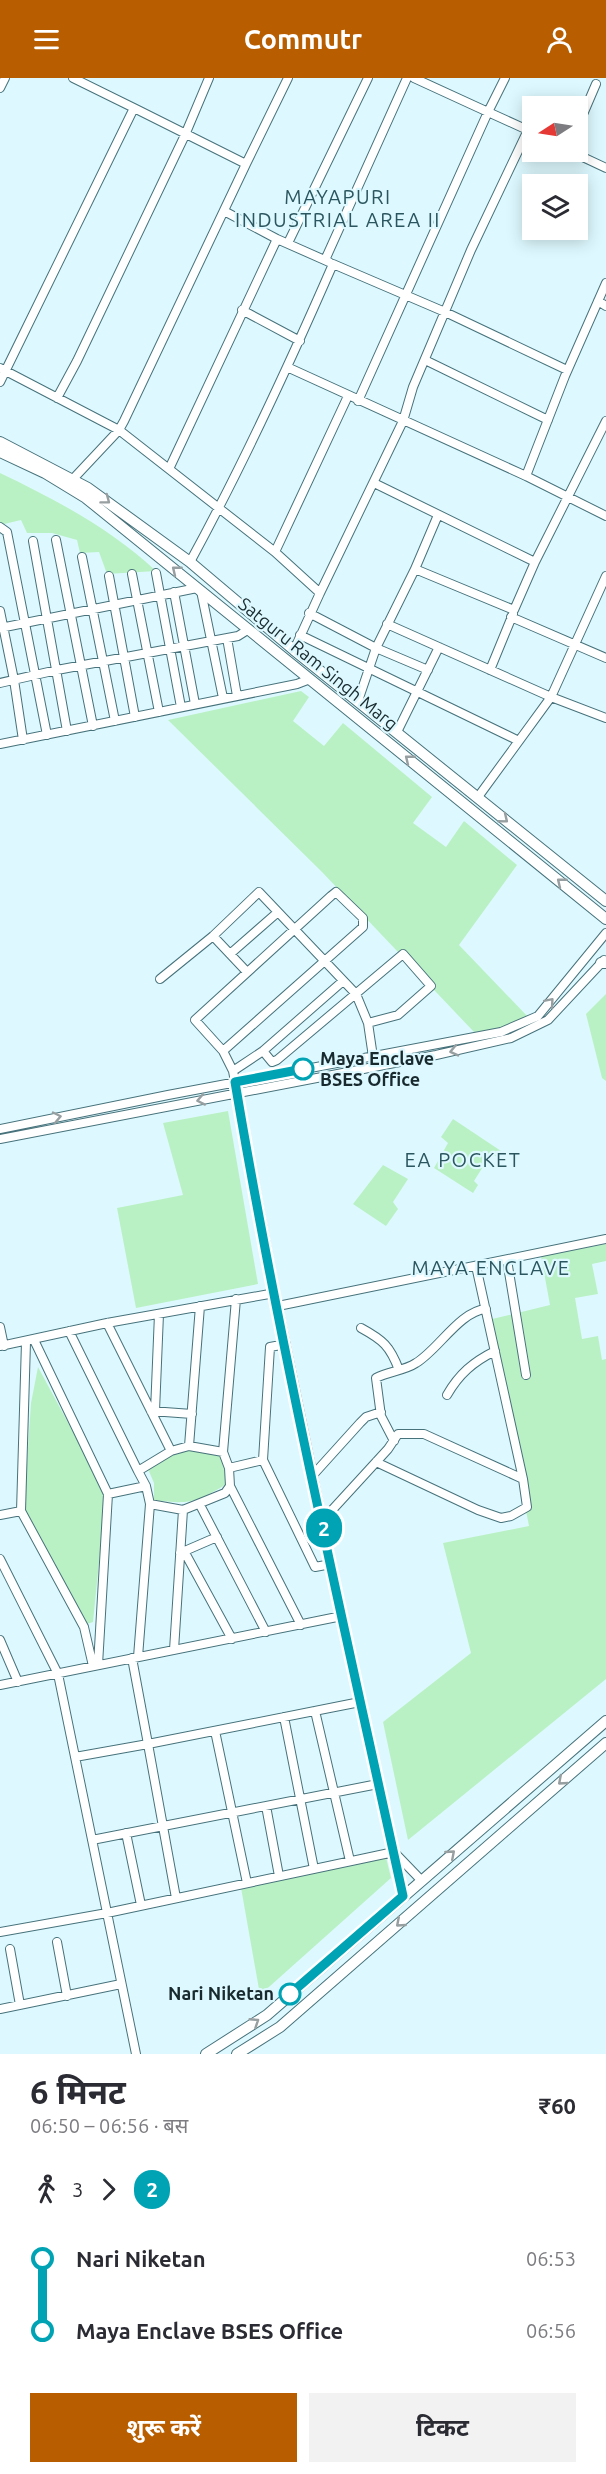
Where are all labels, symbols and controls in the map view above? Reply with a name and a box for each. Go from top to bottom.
icon: menu [30,23,63,56]
icon: person [543,23,576,56]
text: Commutr [244,24,362,54]
north arrow [522,96,588,162]
map controls [522,96,588,240]
button: layers [522,174,588,240]
district label: MAYAPURI INDUSTRIAL AREA II [235,185,441,231]
one-way arrow [100,493,111,504]
one-way arrow [171,567,182,578]
street label: Satguru Ram Singh Marg [235,593,402,733]
one-way arrow [405,755,416,766]
one-way arrow [498,811,509,822]
one-way arrow [556,878,567,889]
one-way arrow [543,998,554,1009]
one-way arrow [450,1044,460,1057]
place label: Maya Enclave BSES Office [320,1048,434,1089]
marker: Maya Enclave BSES Office [292,1058,314,1080]
one-way arrow [196,1093,206,1106]
one-way arrow [52,1111,62,1124]
district label: EA POCKET [405,1148,521,1171]
district label: MAYA ENCLAVE [411,1256,571,1279]
line badge: 2 [304,1508,344,1548]
text: 2 [318,1516,330,1540]
one-way arrow [558,1774,569,1785]
one-way arrow [444,1850,455,1861]
one-way arrow [395,1916,406,1927]
place label: Nari Niketan [168,1983,274,2003]
marker: Nari Niketan [279,1983,301,2005]
one-way arrow [248,2018,259,2029]
text: 6 मिनट [30,2073,126,2110]
text: ₹60 [539,2093,576,2118]
text: 06:50 – 06:56 · बस [30,2114,188,2137]
icon: walk [30,2173,63,2206]
icon: forward [92,2173,125,2206]
text: 2 [146,2177,158,2201]
text: 3 [72,2178,83,2201]
text: Nari Niketan [76,2246,206,2271]
text: 06:53 [526,2247,576,2270]
text: Maya Enclave BSES Office [76,2318,343,2343]
text: 06:56 [526,2319,576,2342]
button: शुरू करें [30,2393,297,2462]
button: टिकट [309,2393,576,2462]

